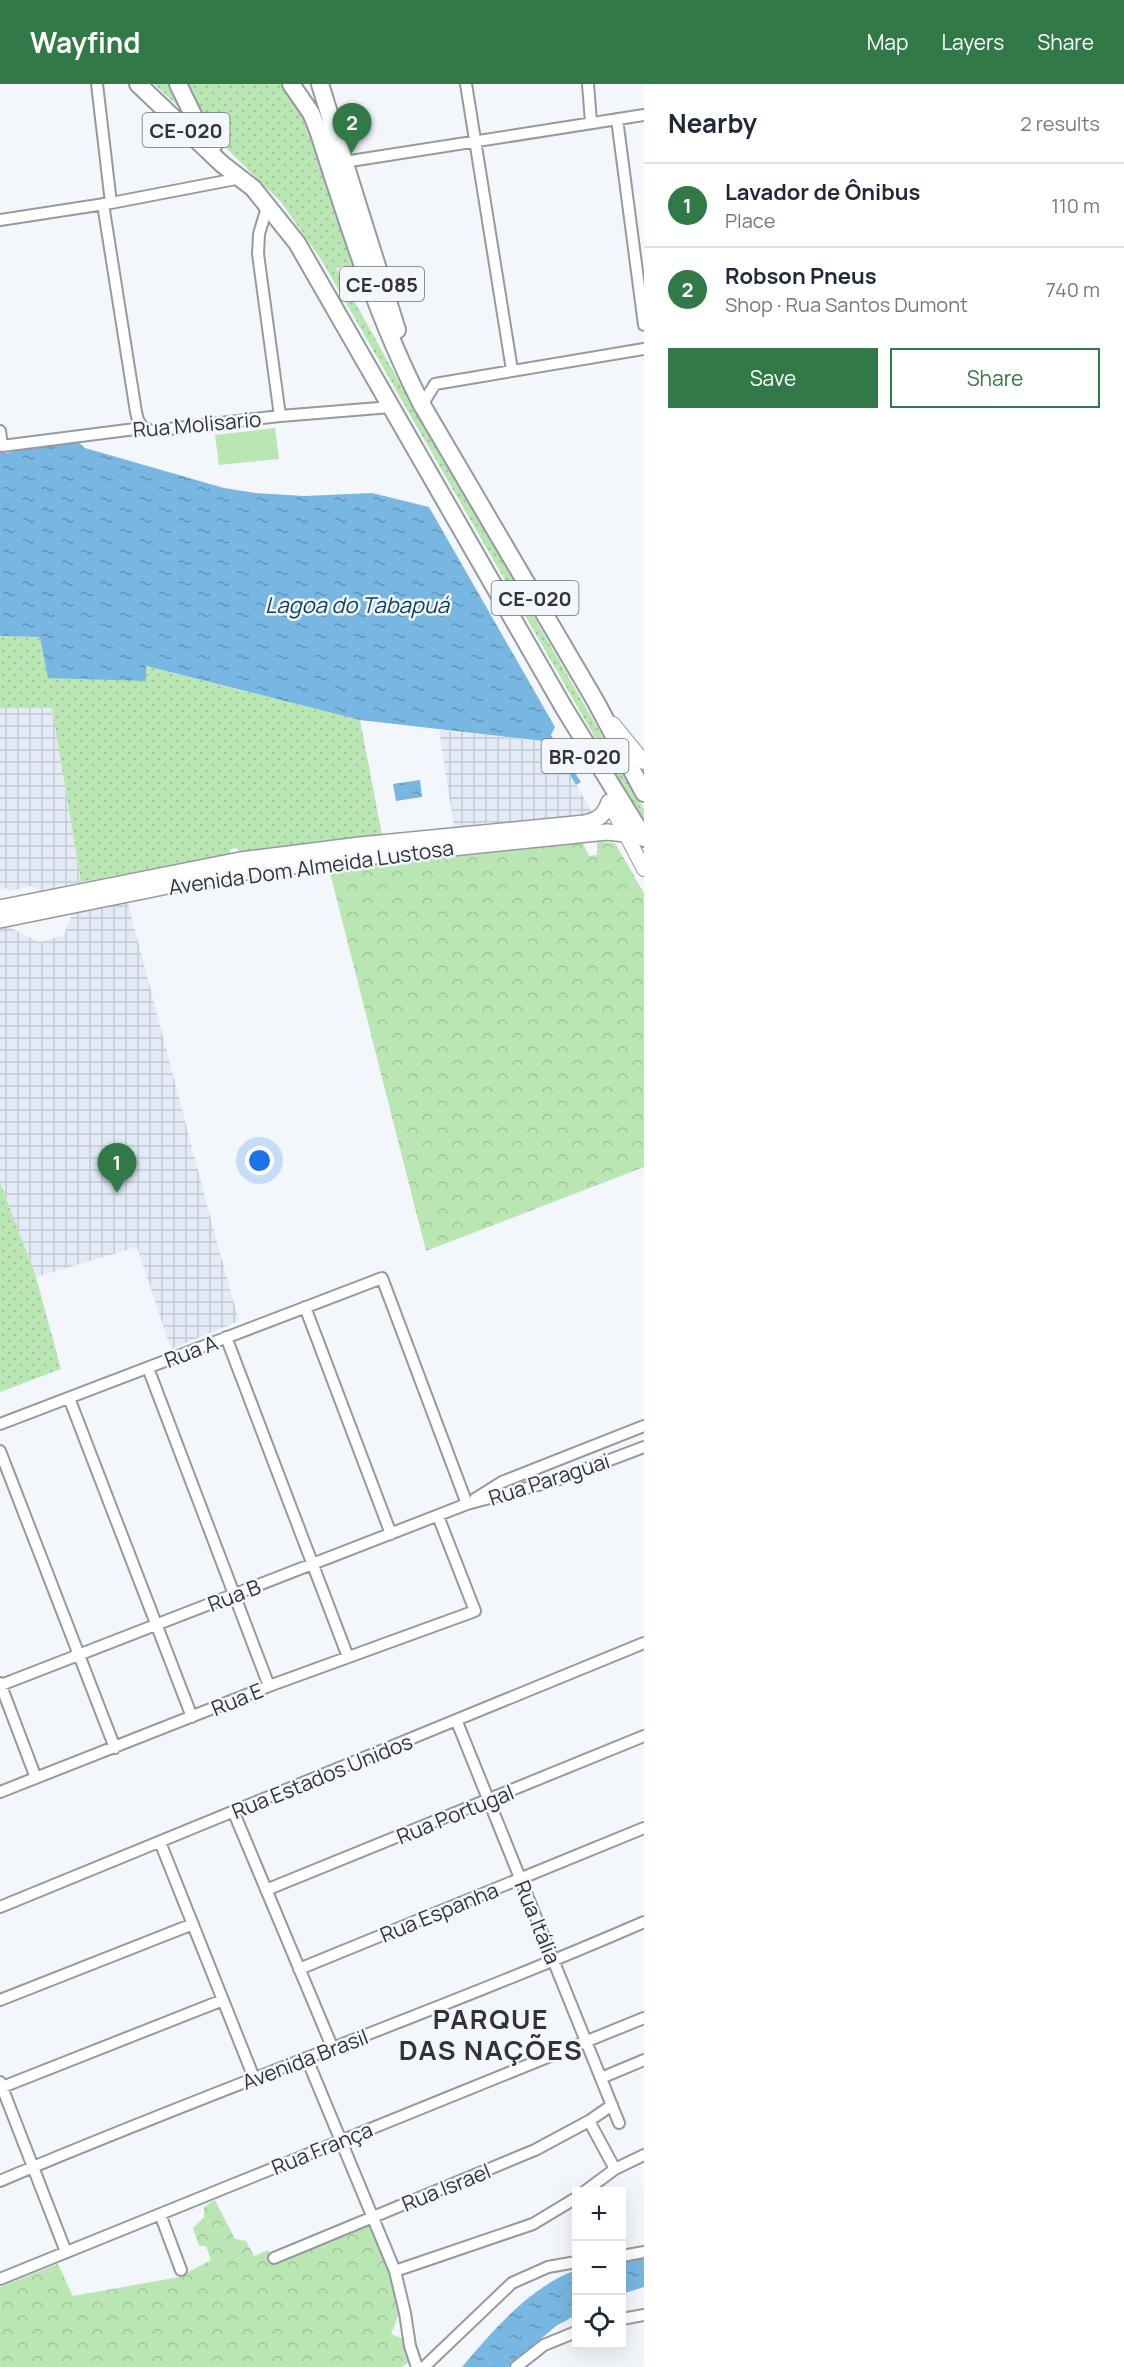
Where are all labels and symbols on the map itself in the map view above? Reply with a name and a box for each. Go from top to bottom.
pin: 2 [332,104,372,153]
road number: CE-020 [142,113,230,147]
road number: CE-085 [340,267,424,301]
street label: Rua Molisario [132,404,262,444]
road number: CE-020 [492,581,578,615]
water label: Lagoa do Tabapuá [265,590,451,620]
road number: BR-020 [542,739,628,773]
street label: Avenida Dom Almeida Lustosa [167,833,455,901]
pin: 1 [98,1144,136,1193]
your location [245,1146,274,1175]
street label: Rua A [160,1328,222,1374]
street label: Rua Paraguai [485,1446,613,1512]
street label: Rua B [204,1572,265,1618]
street label: Rua E [207,1676,267,1722]
street label: Rua Estados Unidos [227,1727,417,1825]
street label: Rua Portugal [392,1778,518,1850]
street label: Rua Espanha [376,1876,502,1948]
street label: Rua Itália [509,1876,567,1968]
district label: PARQUE DAS NAÇÕES [399,2000,583,2068]
street label: Avenida Brasil [238,2022,372,2096]
street label: Rua França [267,2115,377,2181]
street label: Rua Israel [397,2157,495,2217]

